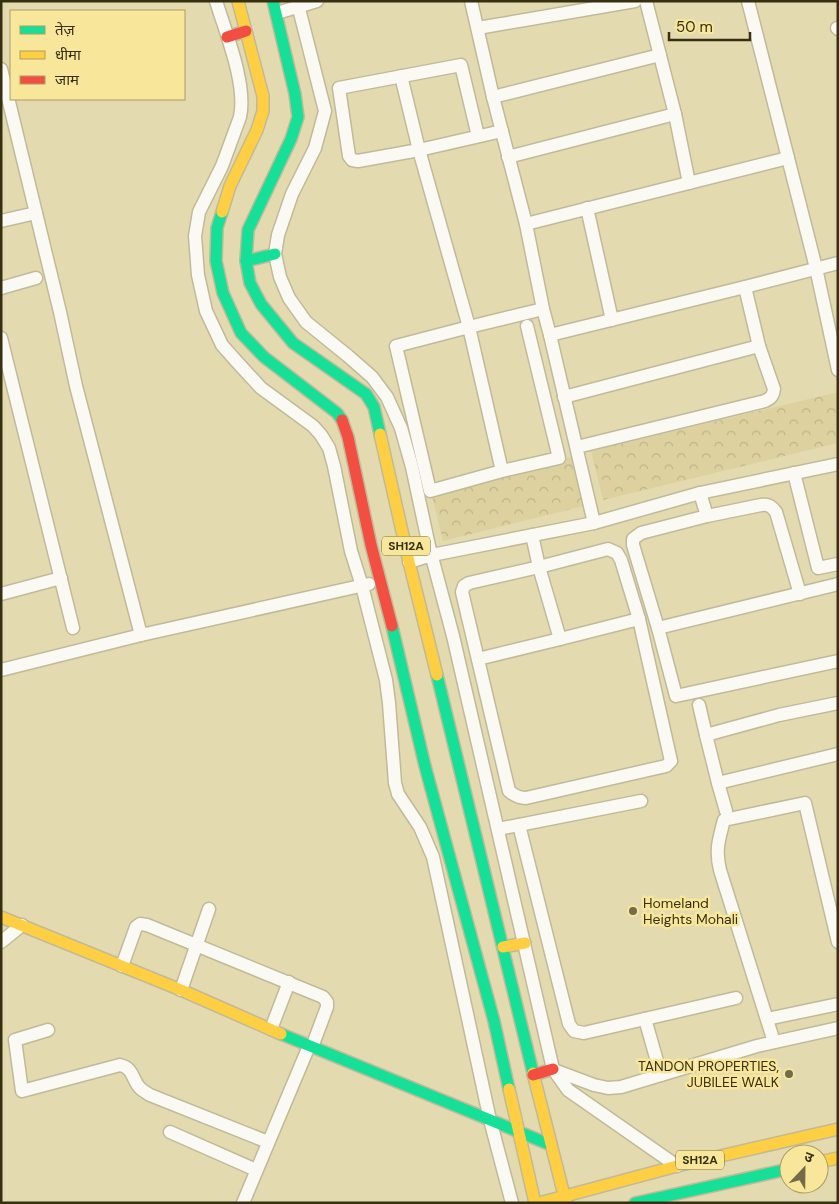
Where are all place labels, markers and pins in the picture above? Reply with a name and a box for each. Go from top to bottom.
place label: Homeland Heights Mohali [643,894,738,928]
marker: Homeland Heights Mohali [627,905,639,917]
place label: TANDON PROPERTIES, JUBILEE WALK [638,1057,779,1091]
marker: TANDON PROPERTIES, JUBILEE WALK [783,1068,795,1080]

